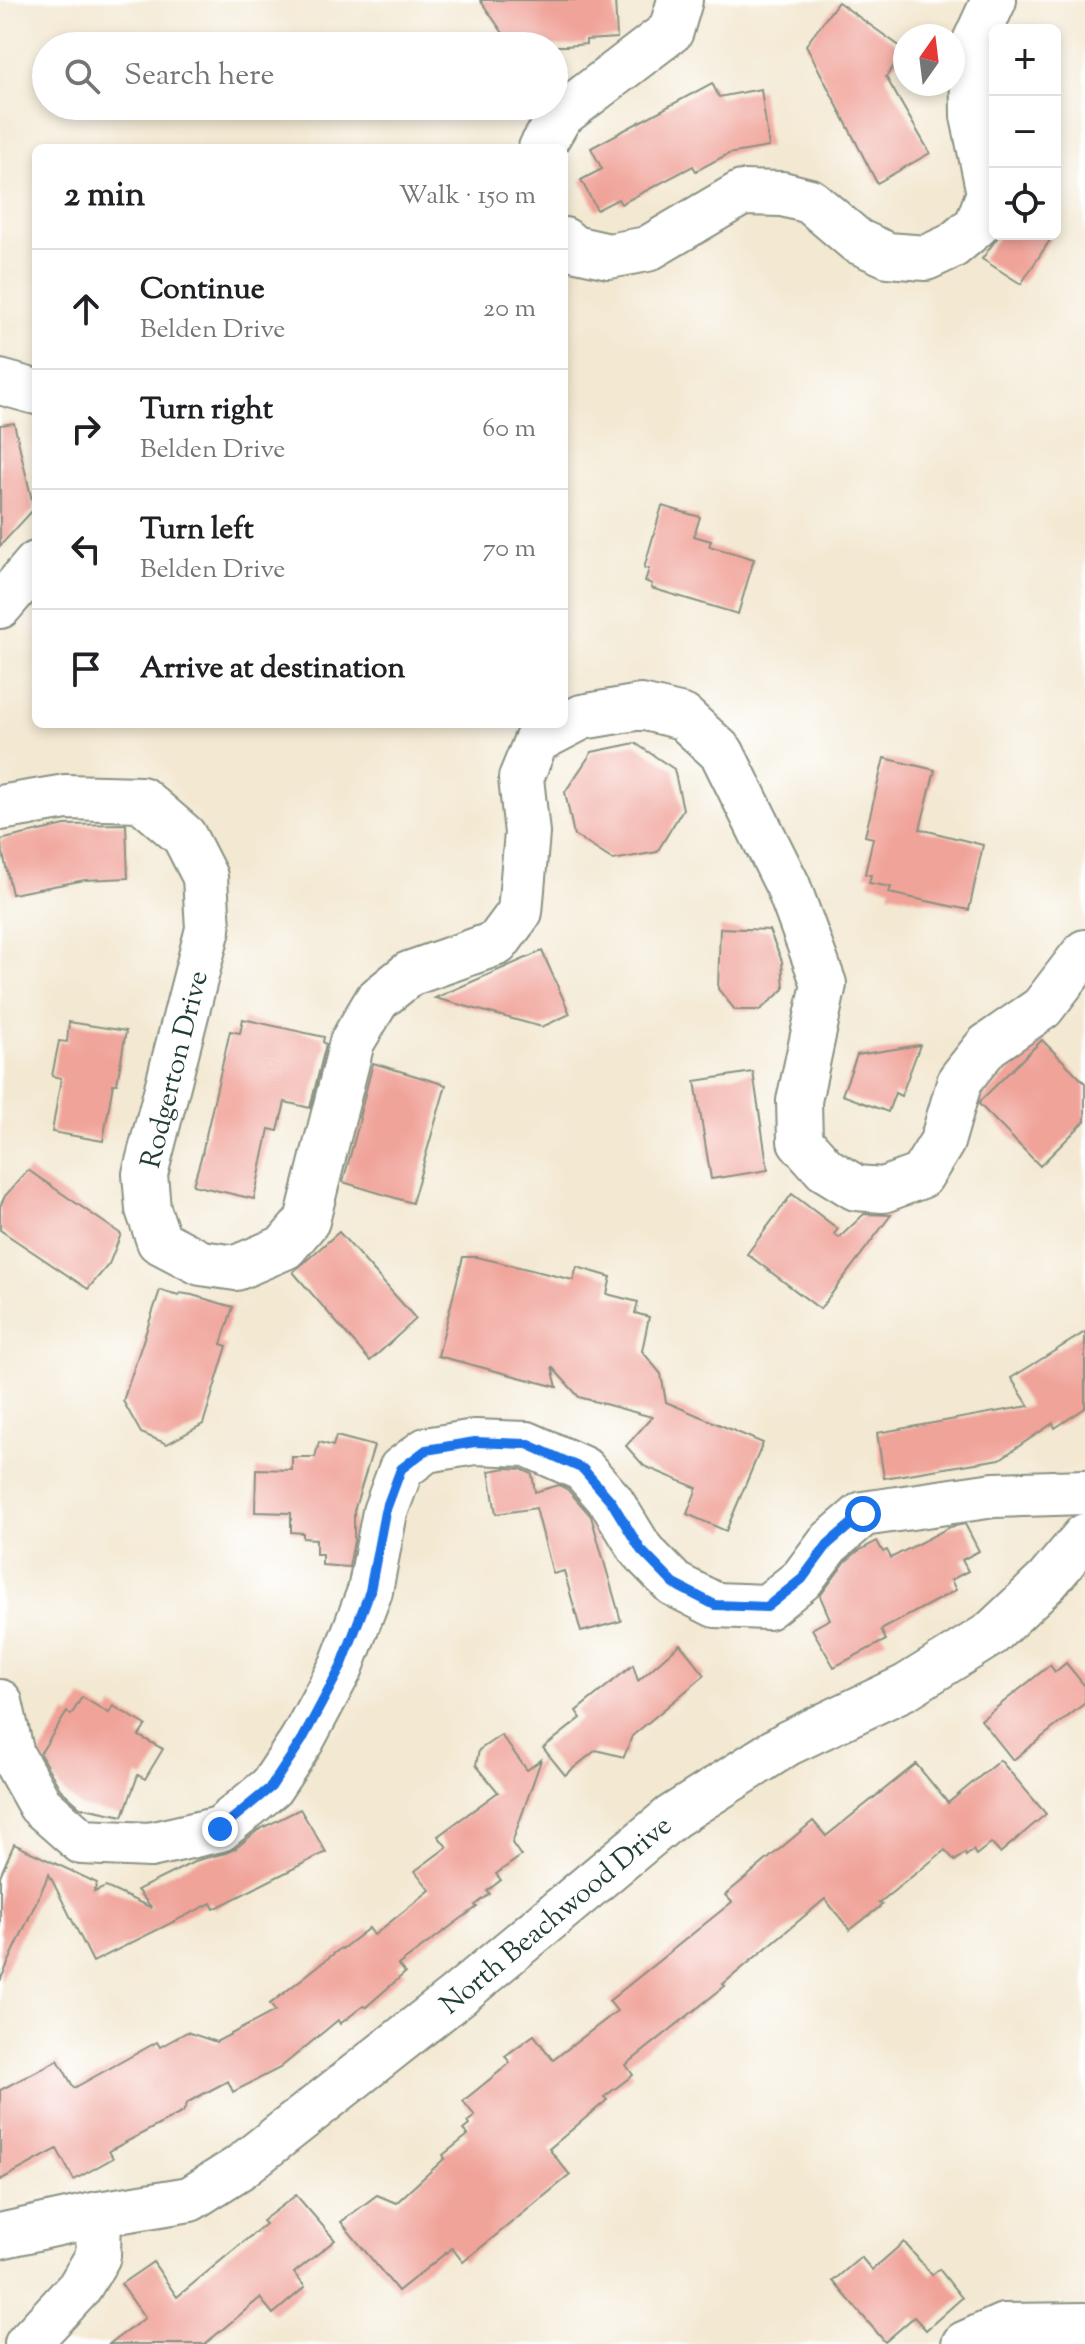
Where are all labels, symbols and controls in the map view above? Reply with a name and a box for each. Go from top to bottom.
north arrow [893,24,965,96]
map controls [989,24,1061,240]
button: + [989,24,1061,96]
search box [32,32,568,120]
icon: search [60,54,104,98]
text: Search here [124,55,274,98]
button: − [989,96,1061,168]
button: locate [989,168,1061,240]
text: 2 min [64,172,145,221]
text: Walk · 150 m [399,178,536,215]
text: Continue [140,269,265,312]
icon: ahead [64,287,108,331]
text: 20 m [483,291,536,328]
text: Belden Drive [140,312,285,349]
text: Turn right [140,389,273,432]
icon: right [64,407,108,451]
text: 60 m [482,411,536,448]
text: Belden Drive [140,432,285,469]
text: Turn left [140,509,254,552]
icon: left [64,527,108,571]
text: 70 m [483,531,536,568]
text: Belden Drive [140,552,285,589]
icon: arrive [64,647,108,691]
text: Arrive at destination [140,648,405,691]
street label: Rodgerton Drive [132,967,220,1173]
route start [845,1496,881,1532]
street label: North Beachwood Drive [432,1807,681,2025]
route end [202,1811,238,1847]

